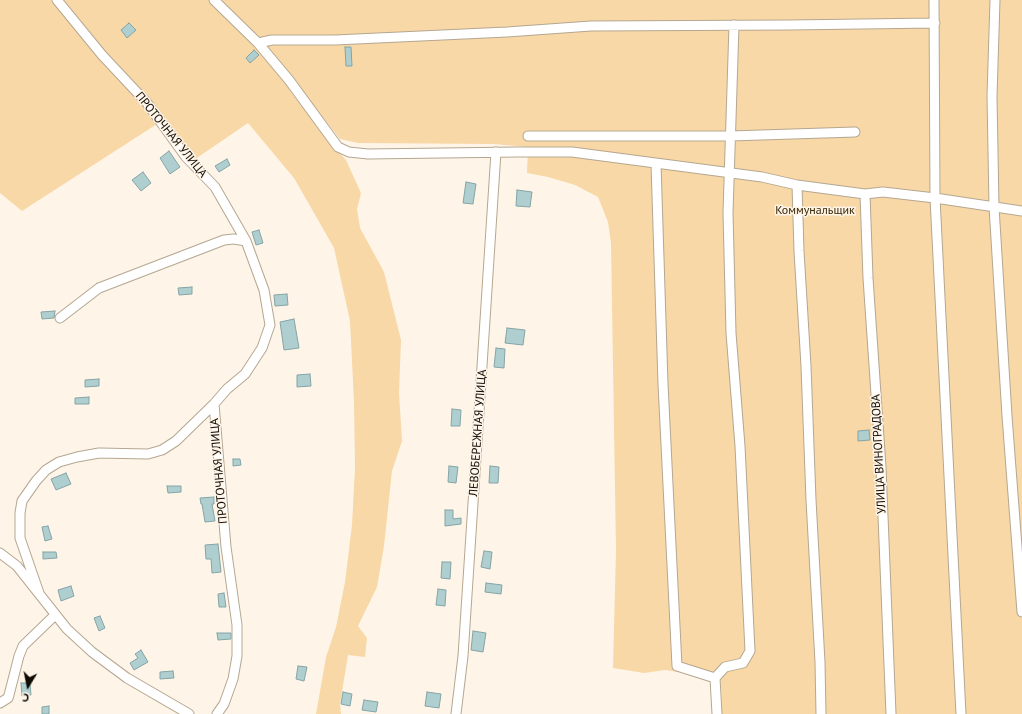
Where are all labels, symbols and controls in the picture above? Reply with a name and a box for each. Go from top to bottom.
street label: ПРОТОЧНАЯ УЛИЦА [132,89,210,181]
park label: Коммунальщик [775,204,855,218]
street label: ЛЕВОБЕРЕЖНАЯ УЛИЦА [466,369,490,497]
street label: УЛИЦА ВИНОГРАДОВА [869,394,889,514]
street label: ПРОТОЧНАЯ УЛИЦА [207,418,231,524]
north arrow [8,666,48,706]
text: С [22,690,30,705]

